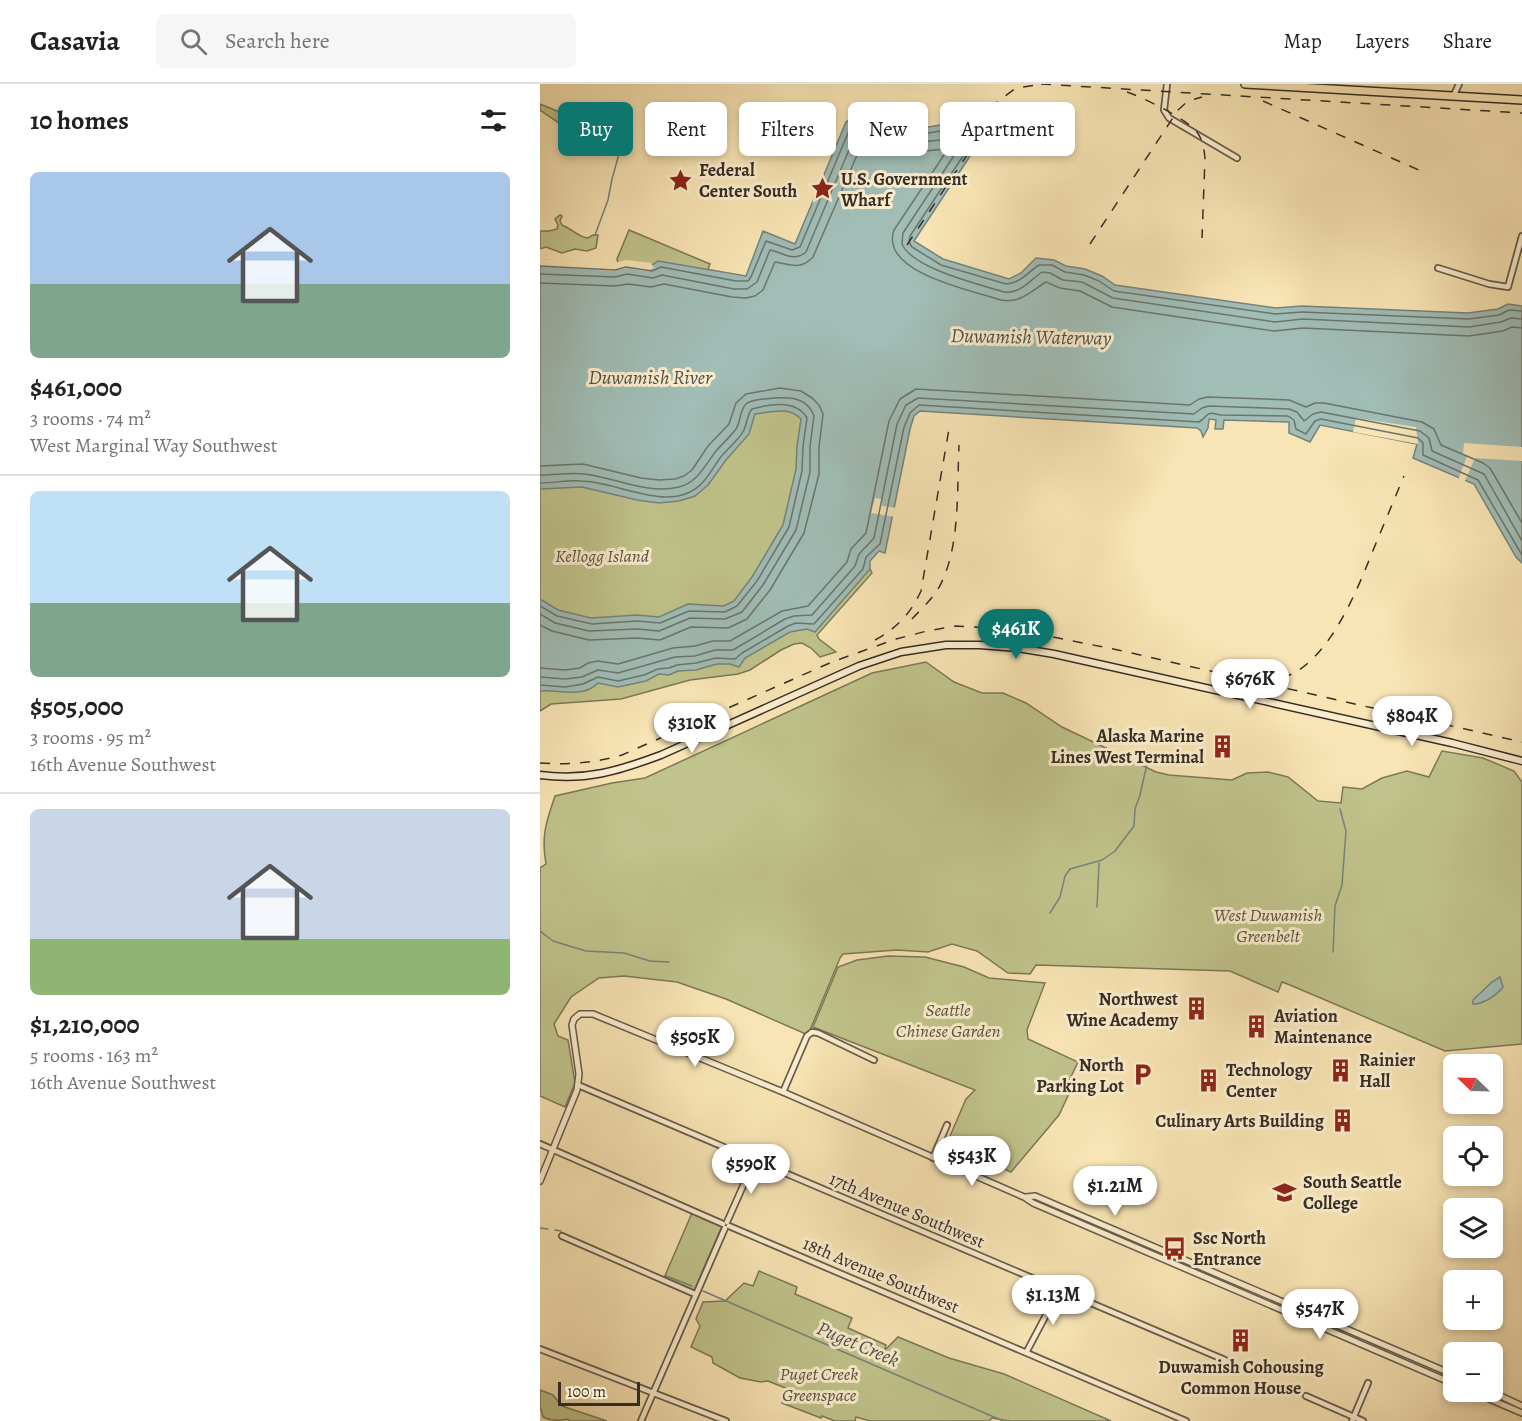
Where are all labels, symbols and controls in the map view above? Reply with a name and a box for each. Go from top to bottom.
search box [156,14,576,68]
text: Casavia [30,22,120,60]
icon: search [177,25,210,58]
text: Search here [225,26,330,56]
text: Map [1283,27,1322,55]
text: Layers [1355,27,1410,55]
text: Share [1443,27,1492,55]
chip: Buy [558,102,633,156]
chip: Rent [645,102,727,156]
chip: Filters [739,102,836,156]
chip: New [848,102,928,156]
chip: Apartment [940,102,1075,156]
text: 10 homes [30,103,129,138]
icon: filters [477,104,510,137]
place label: Federal Center South [699,158,798,203]
place icon: Federal Center South [668,167,694,193]
place label: U.S. Government Wharf [840,167,968,212]
place icon: U.S. Government Wharf [810,176,836,202]
icon: home [216,211,324,319]
water label: Duwamish Waterway [950,322,1112,352]
water label: Duwamish River [588,364,713,391]
text: $461,000 [30,370,122,405]
text: 3 rooms · 74 m² [30,405,151,432]
text: West Marginal Way Southwest [30,432,277,459]
icon: home [216,530,324,638]
park label: Kellogg Island [555,544,650,568]
pin: $461K [974,609,1058,660]
text: $461K [992,615,1040,642]
pin: $676K [1208,659,1292,710]
text: $676K [1225,665,1275,692]
text: $505,000 [30,689,124,724]
pin: $804K [1370,696,1454,747]
text: $804K [1386,702,1438,729]
pin: $310K [650,703,734,754]
text: $310K [668,709,716,736]
text: 3 rooms · 95 m² [30,724,151,751]
place label: Alaska Marine Lines West Terminal [1050,724,1204,769]
building icon: Alaska Marine Lines West Terminal [1209,733,1235,759]
text: 16th Avenue Southwest [30,751,216,778]
icon: home [216,848,324,956]
park label: West Duwamish Greenbelt [1214,903,1322,948]
place label: Northwest Wine Academy [1065,987,1179,1032]
building icon: Northwest Wine Academy [1183,996,1209,1022]
park label: Seattle Chinese Garden [896,998,1000,1043]
place label: Aviation Maintenance [1273,1004,1372,1049]
text: $1,210,000 [30,1007,140,1042]
building icon: Aviation Maintenance [1243,1013,1269,1039]
pin: $505K [653,1017,737,1068]
text: $505K [670,1023,720,1050]
text: 5 rooms · 163 m² [30,1042,158,1069]
place label: Rainier Hall [1359,1048,1416,1093]
place label: North Parking Lot [1036,1053,1124,1098]
north arrow [1443,1054,1503,1114]
map controls [1443,1054,1503,1402]
building icon: Rainier Hall [1328,1057,1354,1083]
place label: Technology Center [1226,1058,1313,1103]
parking icon: North Parking Lot [1129,1062,1155,1088]
building icon: Technology Center [1195,1067,1221,1093]
text: 16th Avenue Southwest [30,1069,216,1096]
building icon: Culinary Arts Building [1329,1108,1355,1134]
place label: Culinary Arts Building [1155,1109,1325,1133]
button: locate [1443,1126,1503,1186]
pin: $543K [930,1136,1014,1187]
text: $543K [948,1142,997,1169]
pin: $590K [709,1144,793,1195]
text: $590K [726,1150,776,1177]
street label: 17th Avenue Southwest [826,1166,988,1254]
pin: $1.21M [1066,1166,1164,1217]
place label: South Seattle College [1303,1170,1402,1215]
text: $1.21M [1087,1172,1143,1199]
school or university icon: South Seattle College [1272,1179,1298,1205]
button: layers [1443,1198,1503,1258]
place label: Ssc North Entrance [1193,1226,1266,1271]
street label: 18th Avenue Southwest [799,1231,963,1319]
bus stop icon: Ssc North Entrance [1162,1235,1188,1261]
button: + [1443,1270,1503,1330]
pin: $1.13M [1004,1275,1102,1326]
text: $1.13M [1026,1281,1080,1308]
pin: $547K [1278,1289,1362,1340]
text: $547K [1296,1295,1344,1322]
water label: Puget Creek [813,1315,903,1373]
building icon: Duwamish Cohousing Common House [1228,1328,1254,1354]
button: − [1443,1342,1503,1402]
place label: Duwamish Cohousing Common House [1158,1355,1325,1400]
park label: Puget Creek Greenspace [780,1362,858,1407]
scale bar [558,1379,640,1406]
text: 100 m [567,1381,606,1403]

